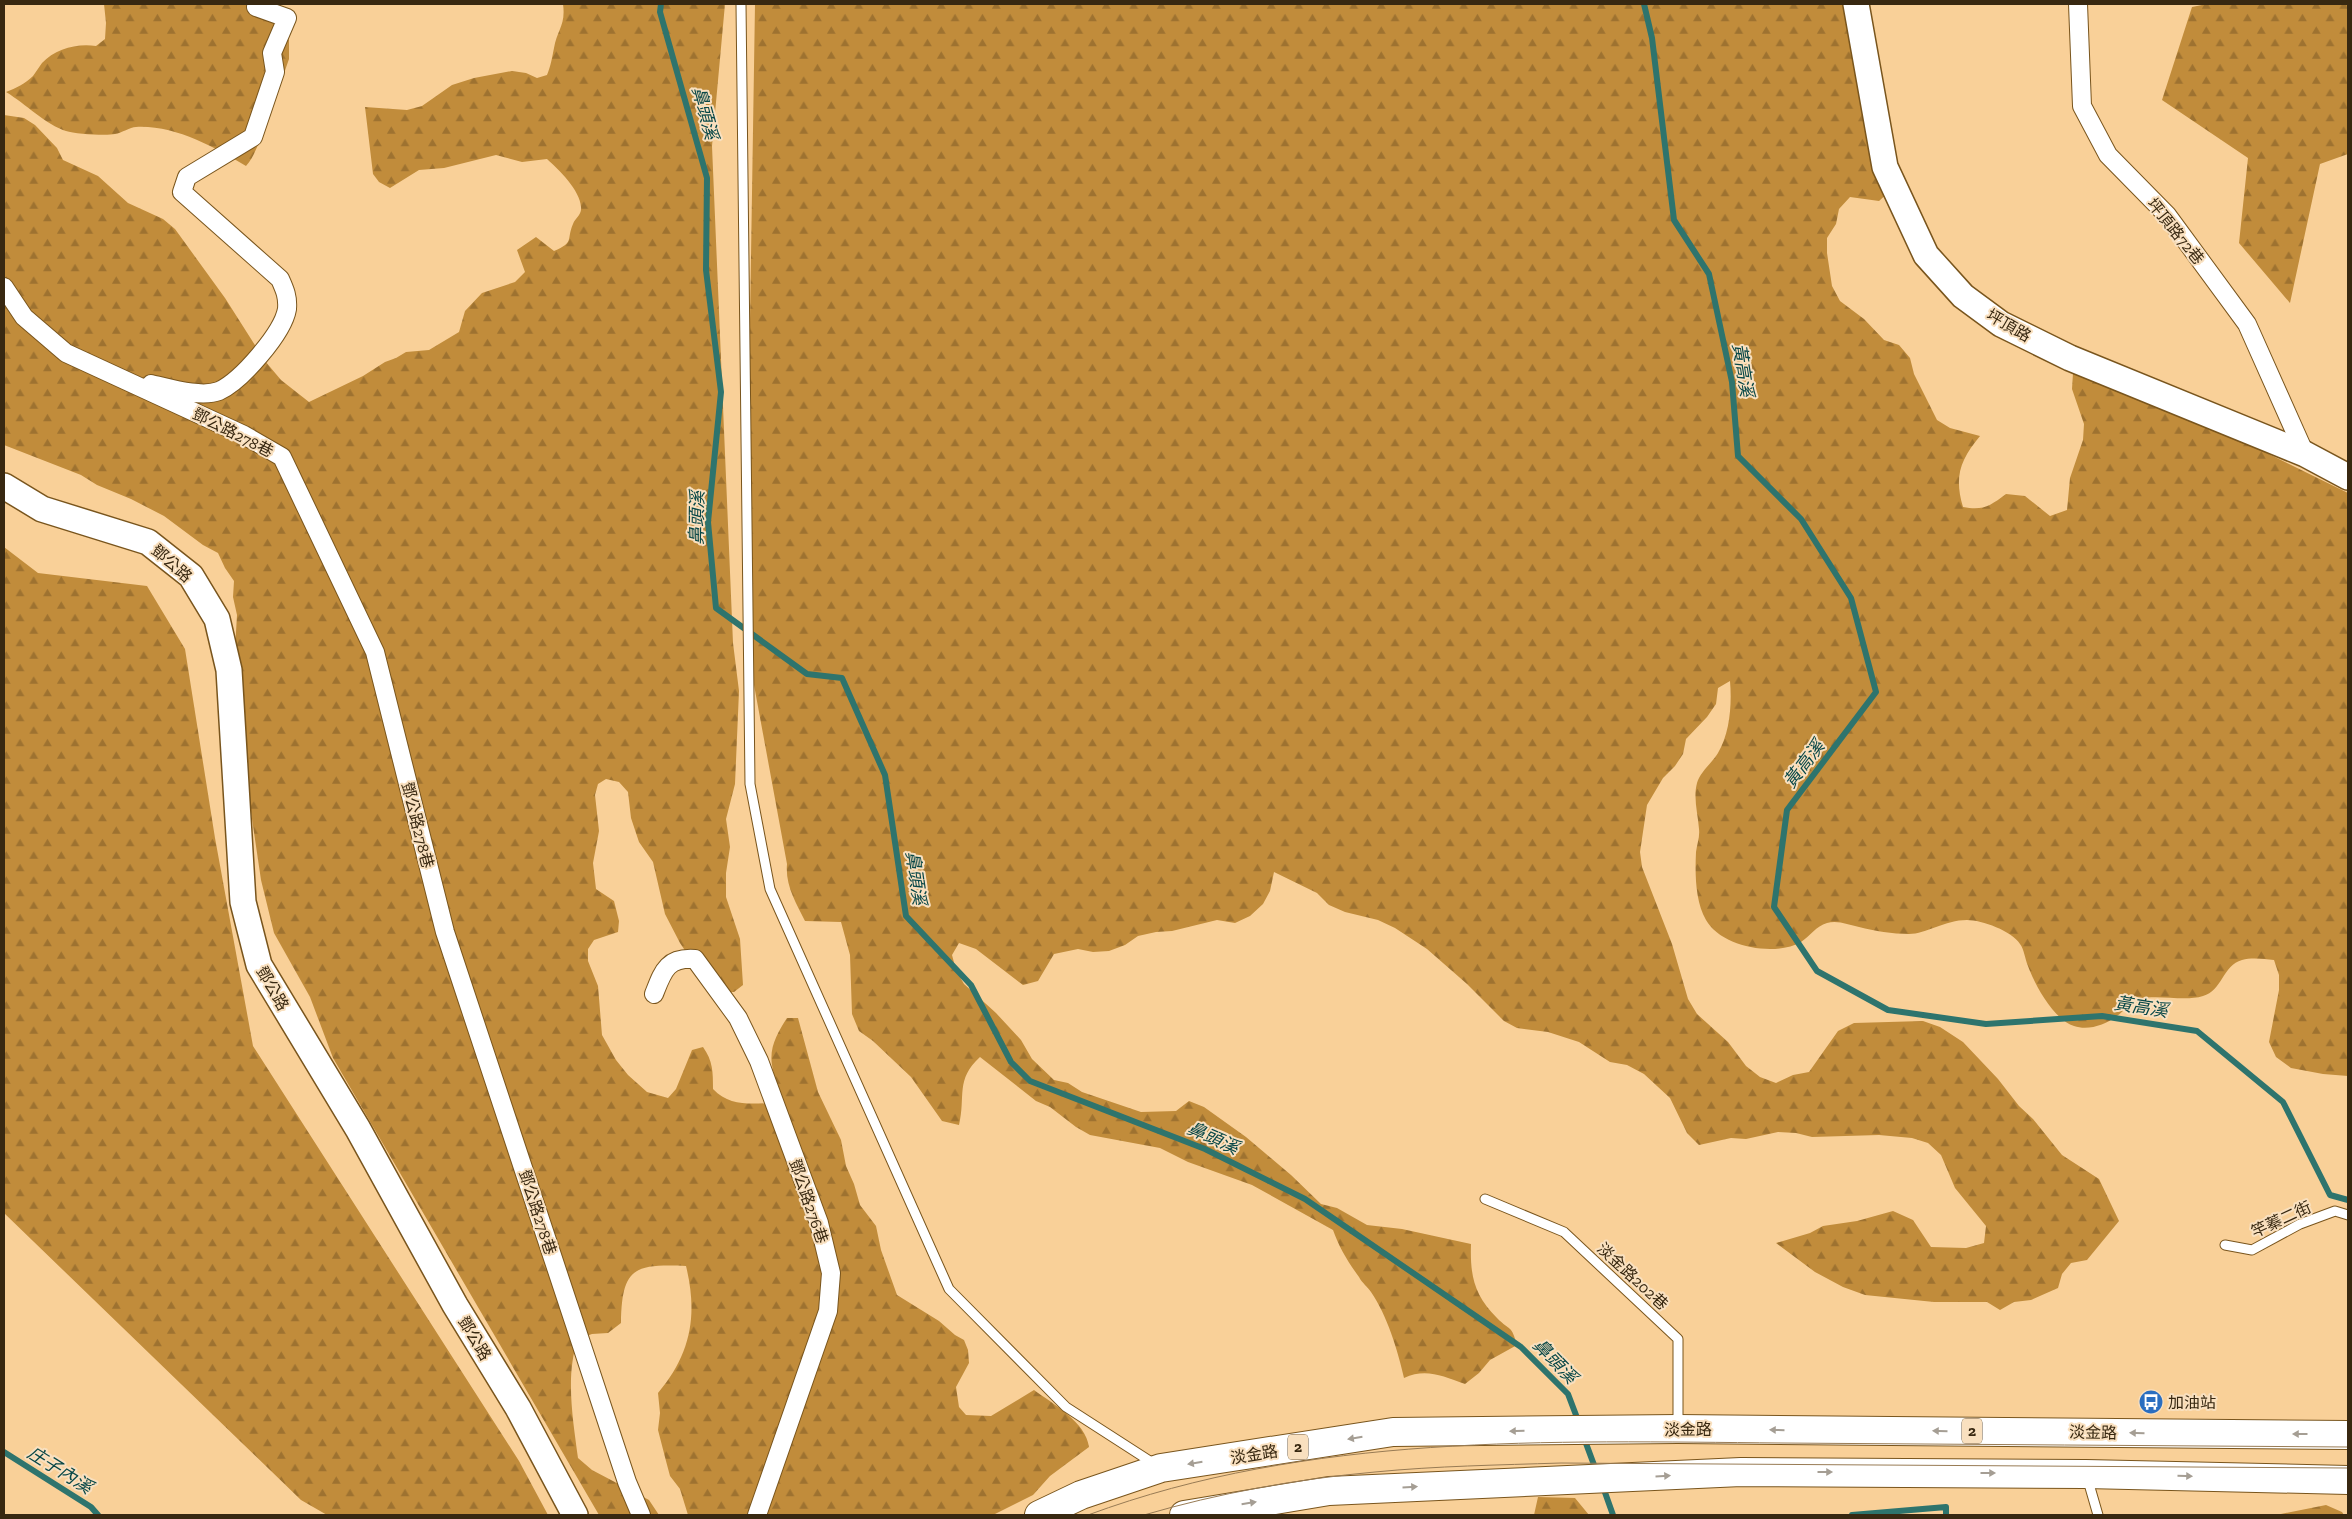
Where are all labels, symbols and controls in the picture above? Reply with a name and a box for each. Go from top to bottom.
water label: 鼻頭溪 [687,84,723,145]
street label: 坪頂路72巷 [2143,194,2208,268]
street label: 坪頂路 [1983,305,2034,346]
water label: 黃高溪 [1728,342,1759,401]
street label: 鄧公路278巷 [189,404,276,461]
water label: 鼻頭溪 [686,488,709,545]
street label: 鄧公路 [147,540,196,586]
water label: 黃高溪 [1779,733,1831,792]
street label: 鄧公路278巷 [398,780,437,870]
water label: 鼻頭溪 [901,850,931,909]
street label: 鄧公路 [252,963,293,1014]
water label: 黃高溪 [2113,992,2172,1023]
water label: 鼻頭溪 [1184,1117,1245,1160]
street label: 鄧公路276巷 [785,1156,832,1246]
street label: 鄧公路278巷 [515,1167,560,1257]
street label: 竿蓁二街 [2248,1197,2314,1242]
street label: 淡金路202巷 [1593,1239,1672,1314]
street label: 鄧公路 [454,1313,495,1364]
water label: 鼻頭溪 [1528,1334,1584,1390]
bus stop icon: 加油站 [2138,1389,2164,1415]
place label: 加油站 [2168,1393,2216,1412]
road number: 2 [1962,1418,1982,1444]
street label: 淡金路 [1664,1420,1712,1439]
street label: 淡金路 [2069,1423,2117,1442]
one-way arrow [1769,1425,1785,1433]
one-way arrow [1509,1427,1525,1435]
one-way arrow [1931,1427,1947,1435]
one-way arrow [2129,1429,2145,1437]
one-way arrow [2291,1430,2307,1438]
road number: 2 [1288,1434,1308,1460]
one-way arrow [1347,1434,1363,1442]
street label: 淡金路 [1229,1441,1279,1468]
water label: 庄子內溪 [24,1442,99,1500]
one-way arrow [1186,1459,1202,1467]
one-way arrow [1818,1468,1834,1476]
one-way arrow [1980,1469,1996,1477]
one-way arrow [1655,1471,1671,1479]
one-way arrow [2178,1472,2194,1480]
one-way arrow [1402,1483,1418,1491]
one-way arrow [1241,1499,1257,1507]

